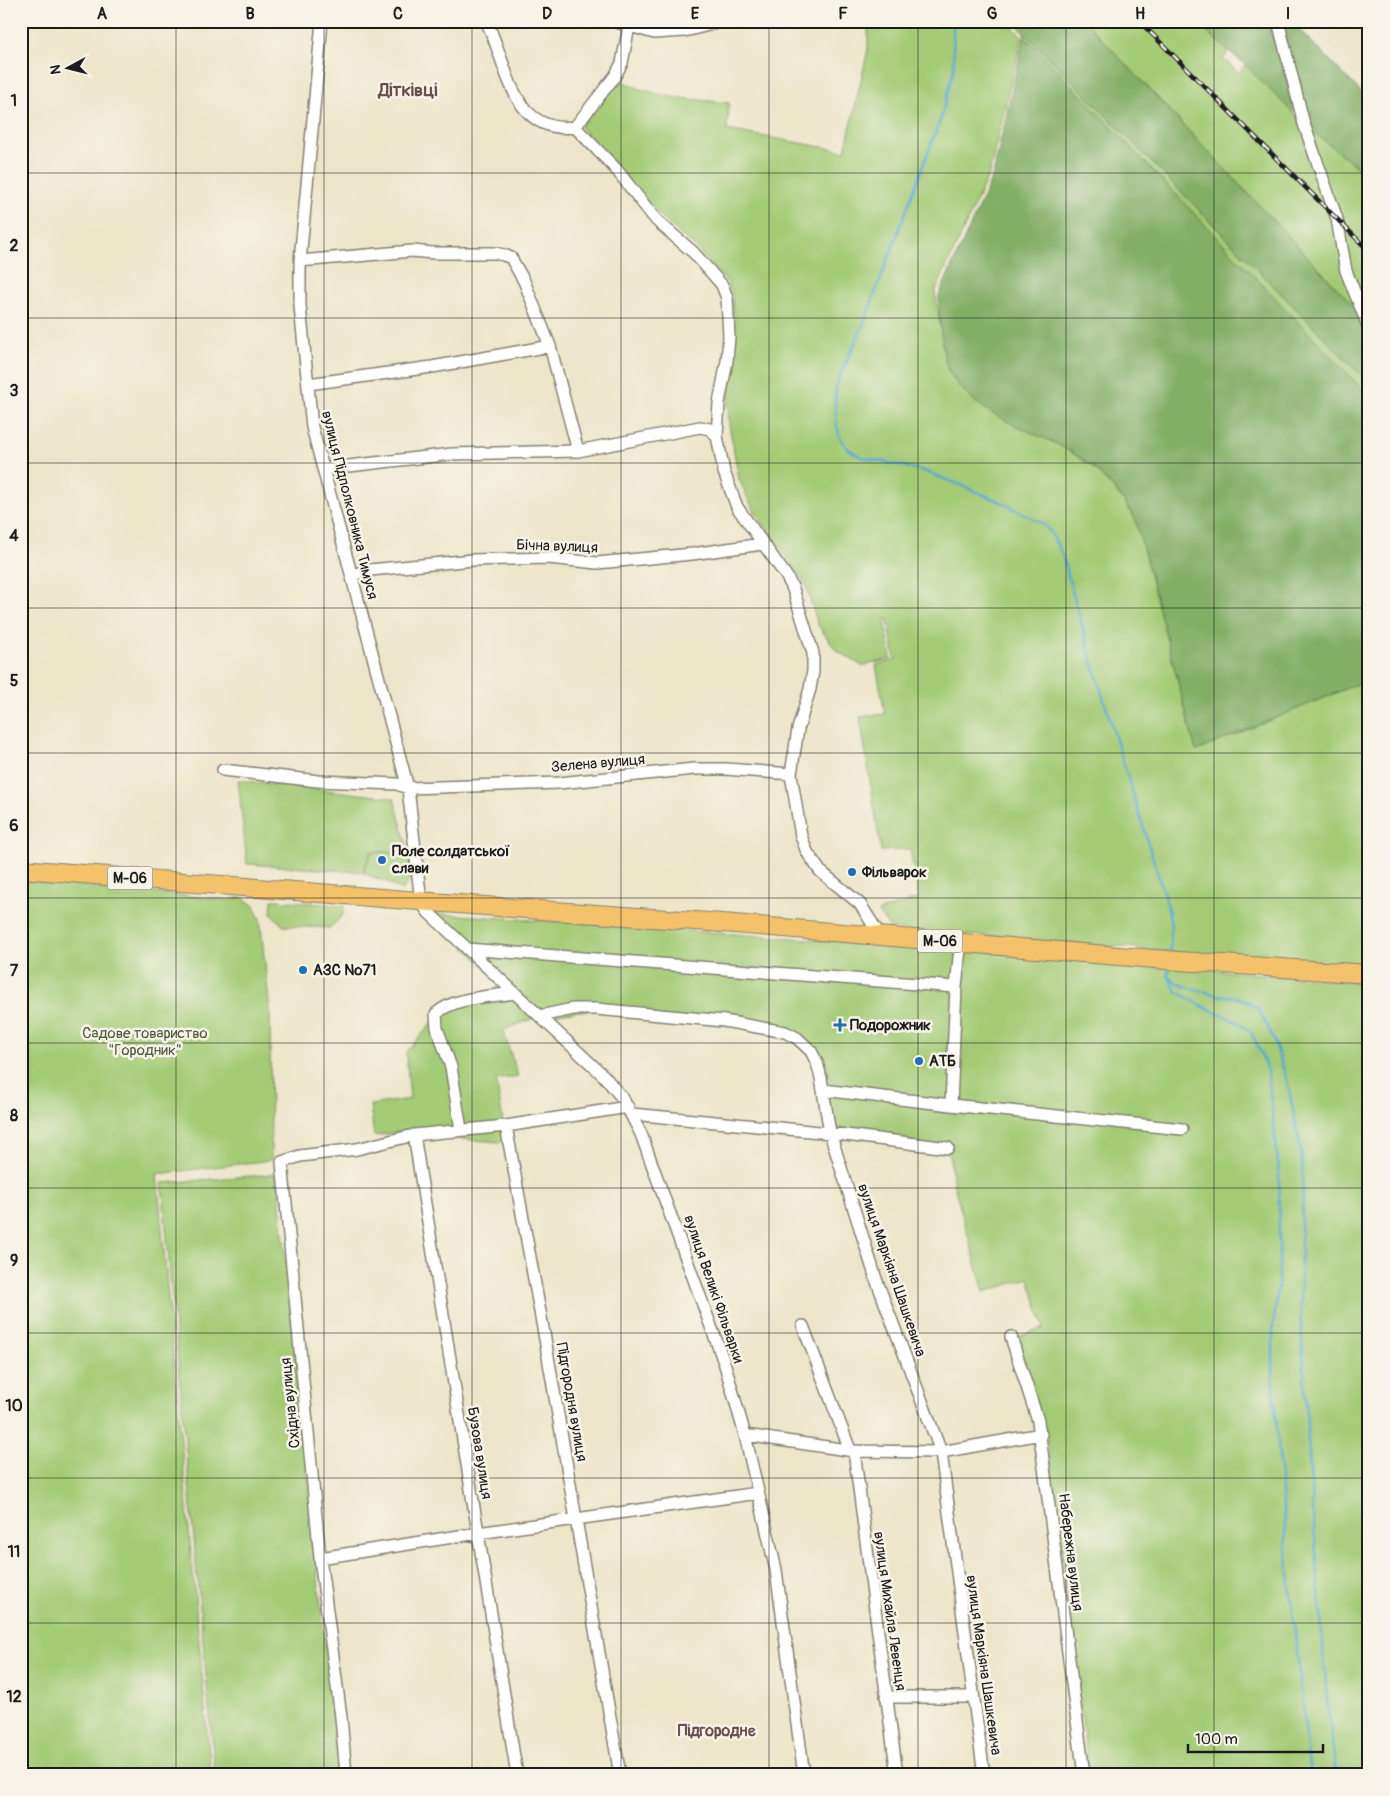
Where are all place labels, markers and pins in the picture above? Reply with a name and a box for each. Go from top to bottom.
place label: Поле солдатської слави [391,842,510,878]
marker: Поле солдатської слави [376,854,388,866]
place label: Фільварок [861,863,927,882]
marker: Фільварок [846,866,858,878]
place label: АЗС №71 [313,961,376,980]
marker: АЗС №71 [297,964,309,976]
place label: Подорожник [850,1016,931,1035]
marker: Подорожник [834,1019,846,1031]
place label: АТБ [929,1052,956,1071]
marker: АТБ [913,1055,925,1067]

